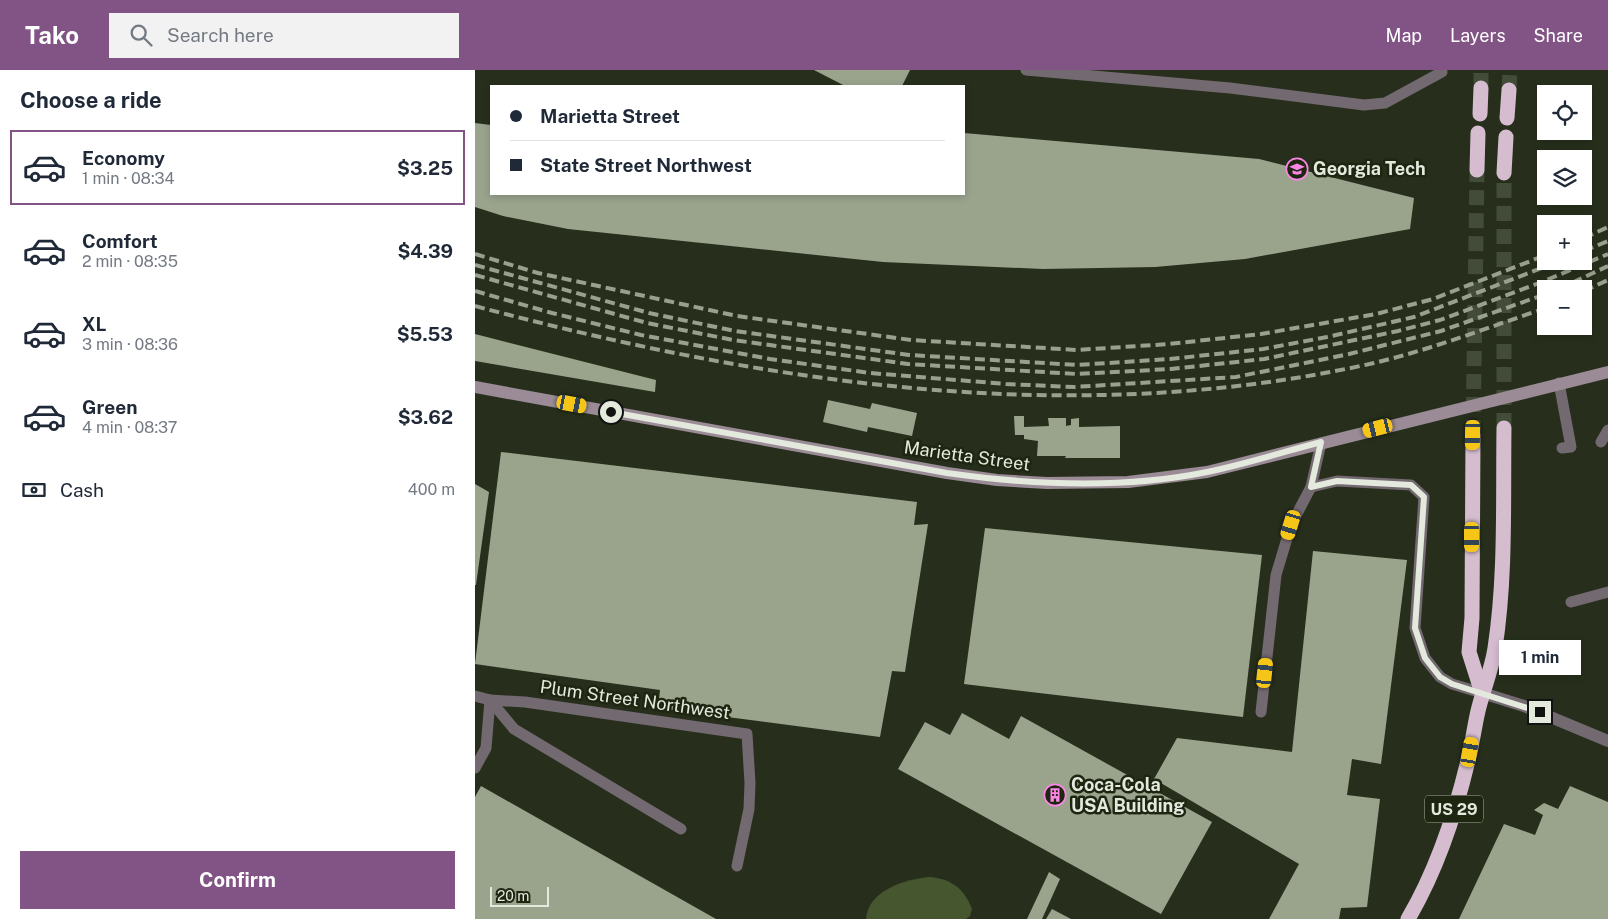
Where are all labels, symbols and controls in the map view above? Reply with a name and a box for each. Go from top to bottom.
search box [109,13,459,58]
text: Tako [25,21,79,49]
icon: search [127,21,155,49]
text: Search here [167,24,274,46]
text: Map [1386,25,1422,46]
text: Layers [1450,25,1506,46]
text: Share [1534,25,1583,46]
map controls [1537,85,1592,335]
button: locate [1537,85,1592,140]
text: Choose a ride [20,87,162,113]
text: Marietta Street [540,105,680,127]
icon: car [22,145,67,190]
text: Economy [82,147,165,169]
button: layers [1537,150,1592,205]
text: State Street Northwest [540,154,752,176]
text: $3.25 [397,157,453,179]
school or university icon: Georgia Tech [1285,157,1309,181]
place label: Georgia Tech [1313,158,1426,179]
text: 1 min · 08:34 [82,169,175,188]
button: + [1537,215,1592,270]
icon: car [22,228,67,273]
text: Comfort [82,230,158,252]
text: $4.39 [397,240,453,262]
text: 2 min · 08:35 [82,252,178,271]
button: − [1537,280,1592,335]
icon: car [22,311,67,356]
text: XL [82,313,107,335]
text: $5.53 [397,323,453,345]
text: 3 min · 08:36 [82,335,178,354]
icon: car [22,394,67,439]
car [555,394,588,414]
text: Green [82,396,137,418]
route start [600,401,622,423]
text: $3.62 [398,406,453,428]
car [1361,417,1394,439]
text: 4 min · 08:37 [82,418,177,437]
car [1465,420,1480,450]
street label: Marietta Street [903,436,1031,475]
icon: cash [20,476,48,504]
text: Cash [60,479,104,501]
text: 400 m [408,480,455,499]
car [1279,508,1302,542]
car [1464,522,1479,552]
callout: 1 min [1499,640,1581,674]
text: 1 min [1521,648,1559,667]
car [1255,657,1274,689]
street label: Plum Street Northwest [539,676,731,723]
route end [1529,701,1551,723]
car [1460,736,1479,768]
place label: Coca-Cola USA Building [1071,774,1185,816]
building icon: Coca-Cola USA Building [1043,783,1067,807]
road number: US 29 [1425,796,1483,822]
button: Confirm [20,851,455,909]
scale bar [490,884,549,907]
text: 20 m [497,888,529,904]

